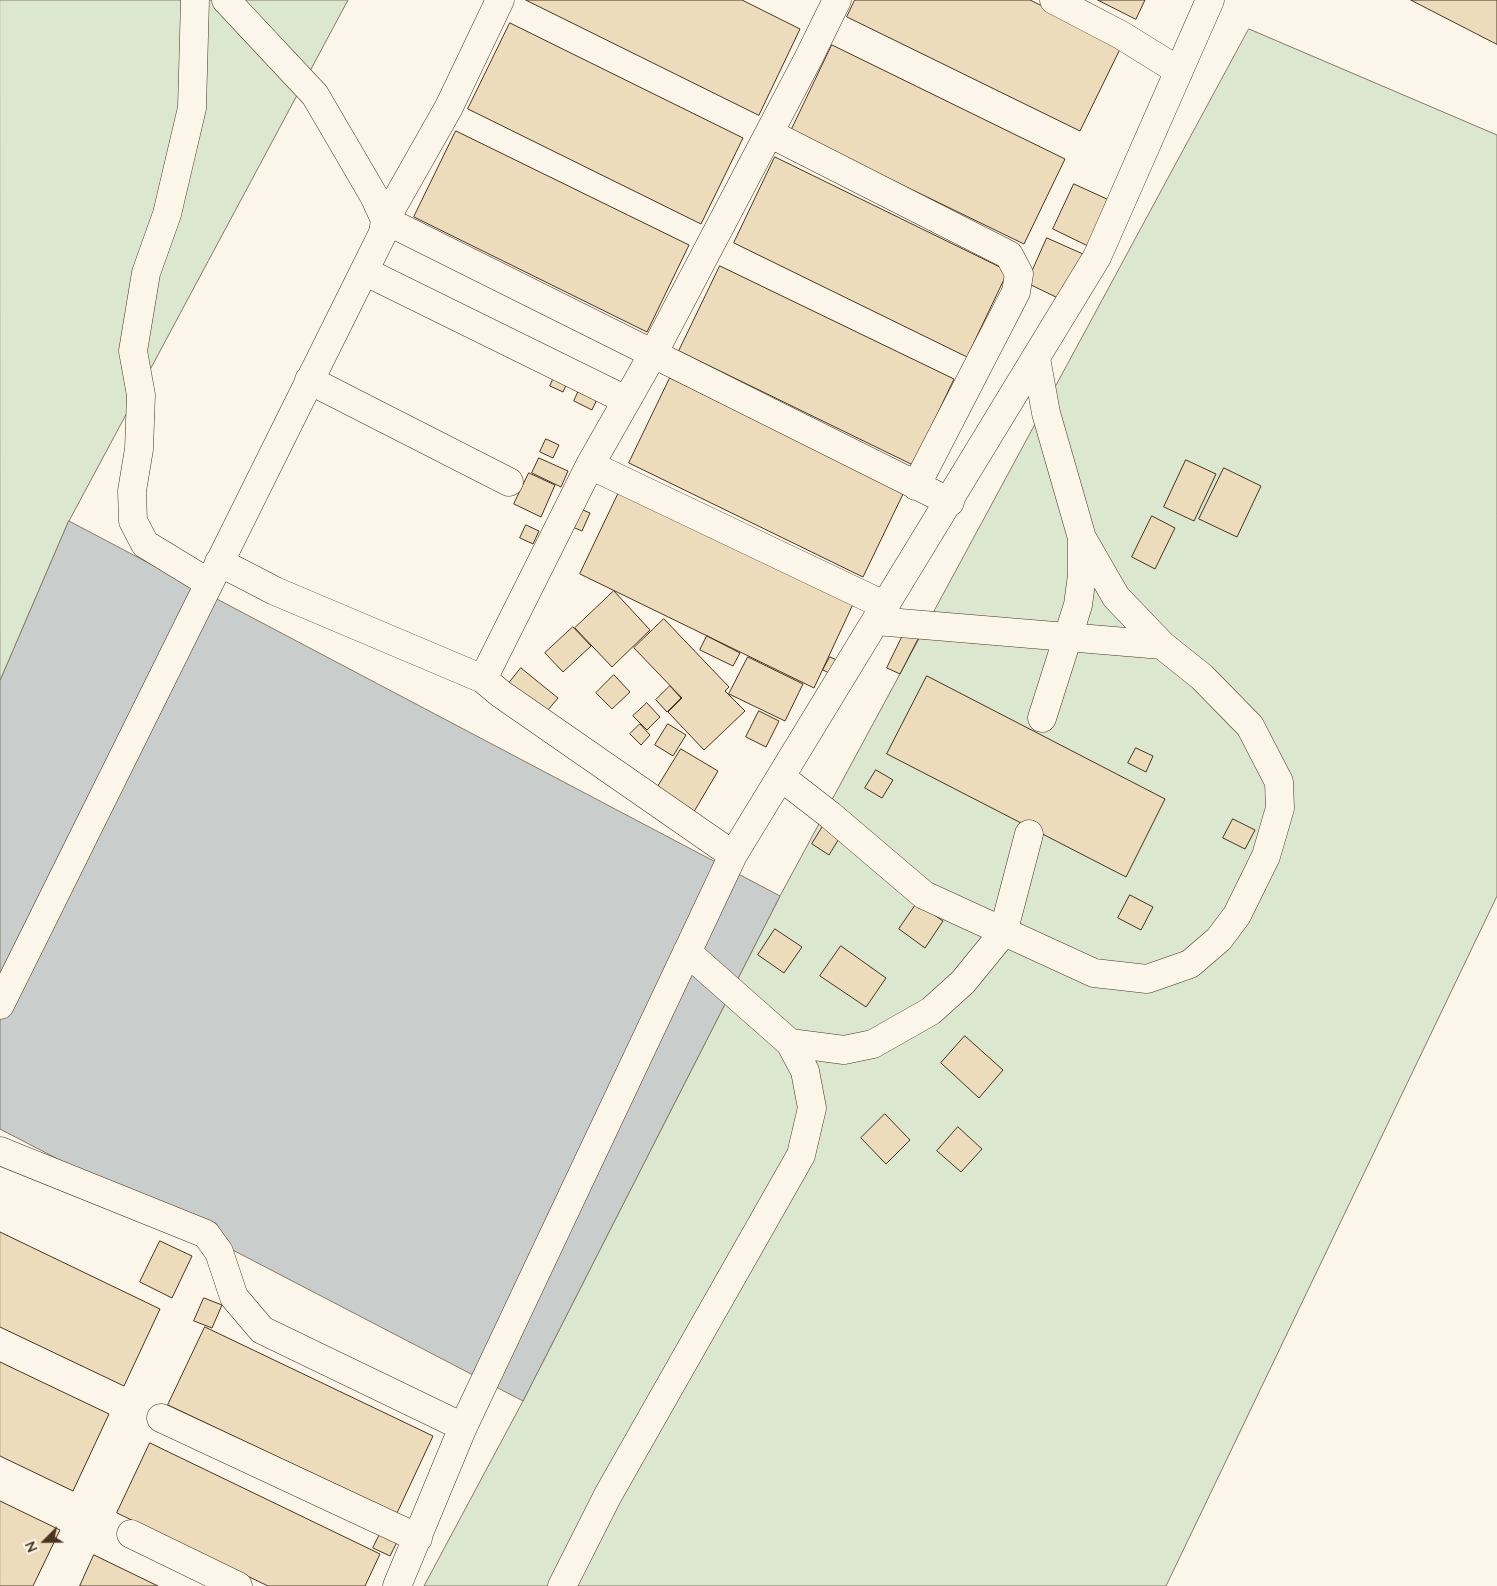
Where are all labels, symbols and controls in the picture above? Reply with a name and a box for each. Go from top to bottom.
north arrow [20,1516,70,1566]
text: N [21,1538,42,1555]

